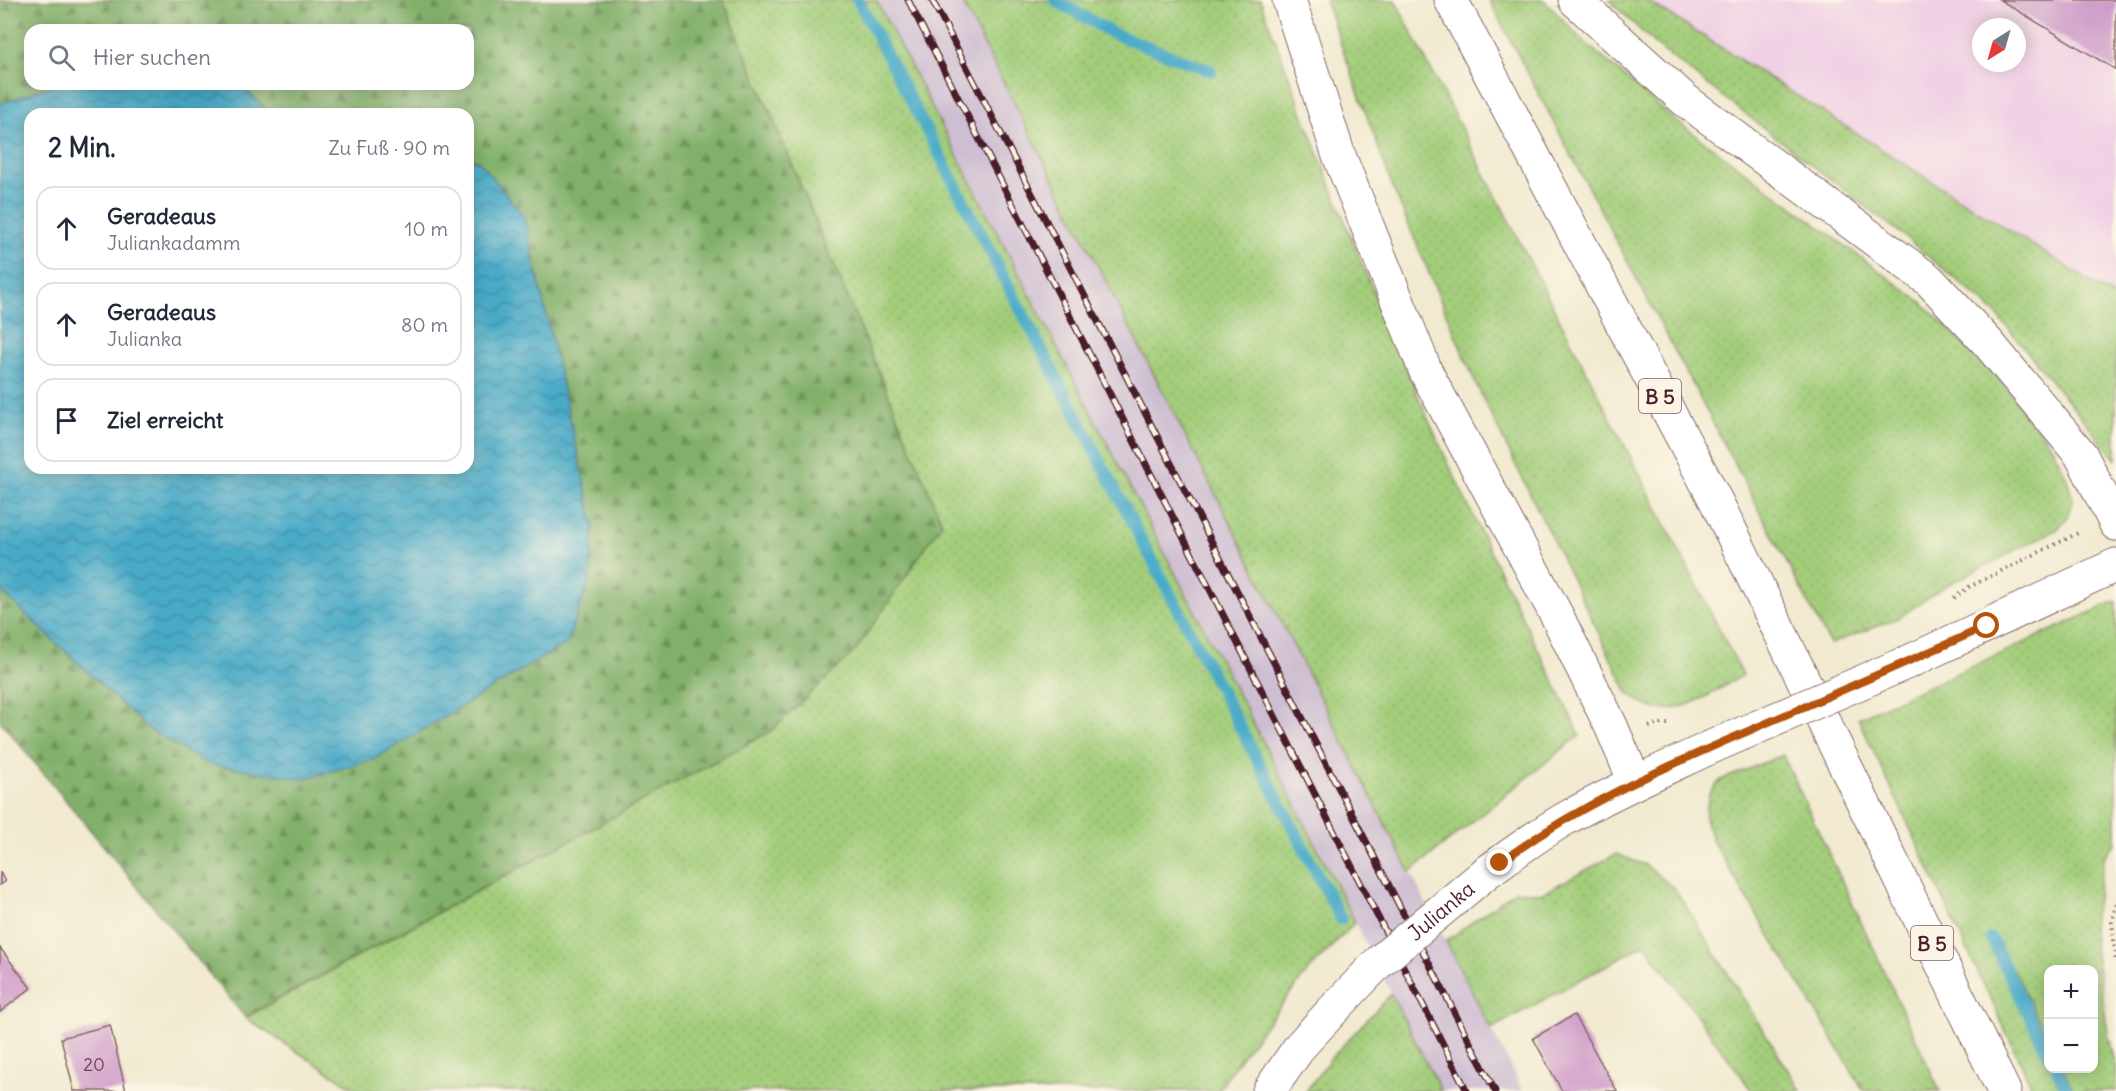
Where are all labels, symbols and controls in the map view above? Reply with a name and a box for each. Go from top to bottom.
north arrow [1972,18,2026,72]
search box [24,24,474,90]
icon: search [45,41,78,74]
text: Hier suchen [93,43,211,71]
text: 2 Min. [48,131,116,164]
text: Zu Fuß · 90 m [329,135,450,160]
text: Geradeaus [107,202,216,230]
icon: ahead [50,212,83,245]
text: 10 m [405,216,448,241]
text: Juliankadamm [107,230,240,255]
text: Geradeaus [107,298,216,326]
icon: ahead [50,308,83,341]
text: 80 m [401,312,448,337]
text: Julianka [107,326,182,351]
road number: B 5 [1639,379,1681,413]
icon: arrive [50,404,83,437]
text: Ziel erreicht [107,406,224,434]
route start [1973,612,1999,638]
route end [1486,849,1512,875]
street label: Julianka [1402,875,1480,946]
road number: B 5 [1911,926,1953,960]
map controls [2044,965,2098,1073]
button: + [2044,965,2098,1019]
button: − [2044,1019,2098,1073]
house number: 20 [83,1053,105,1076]

